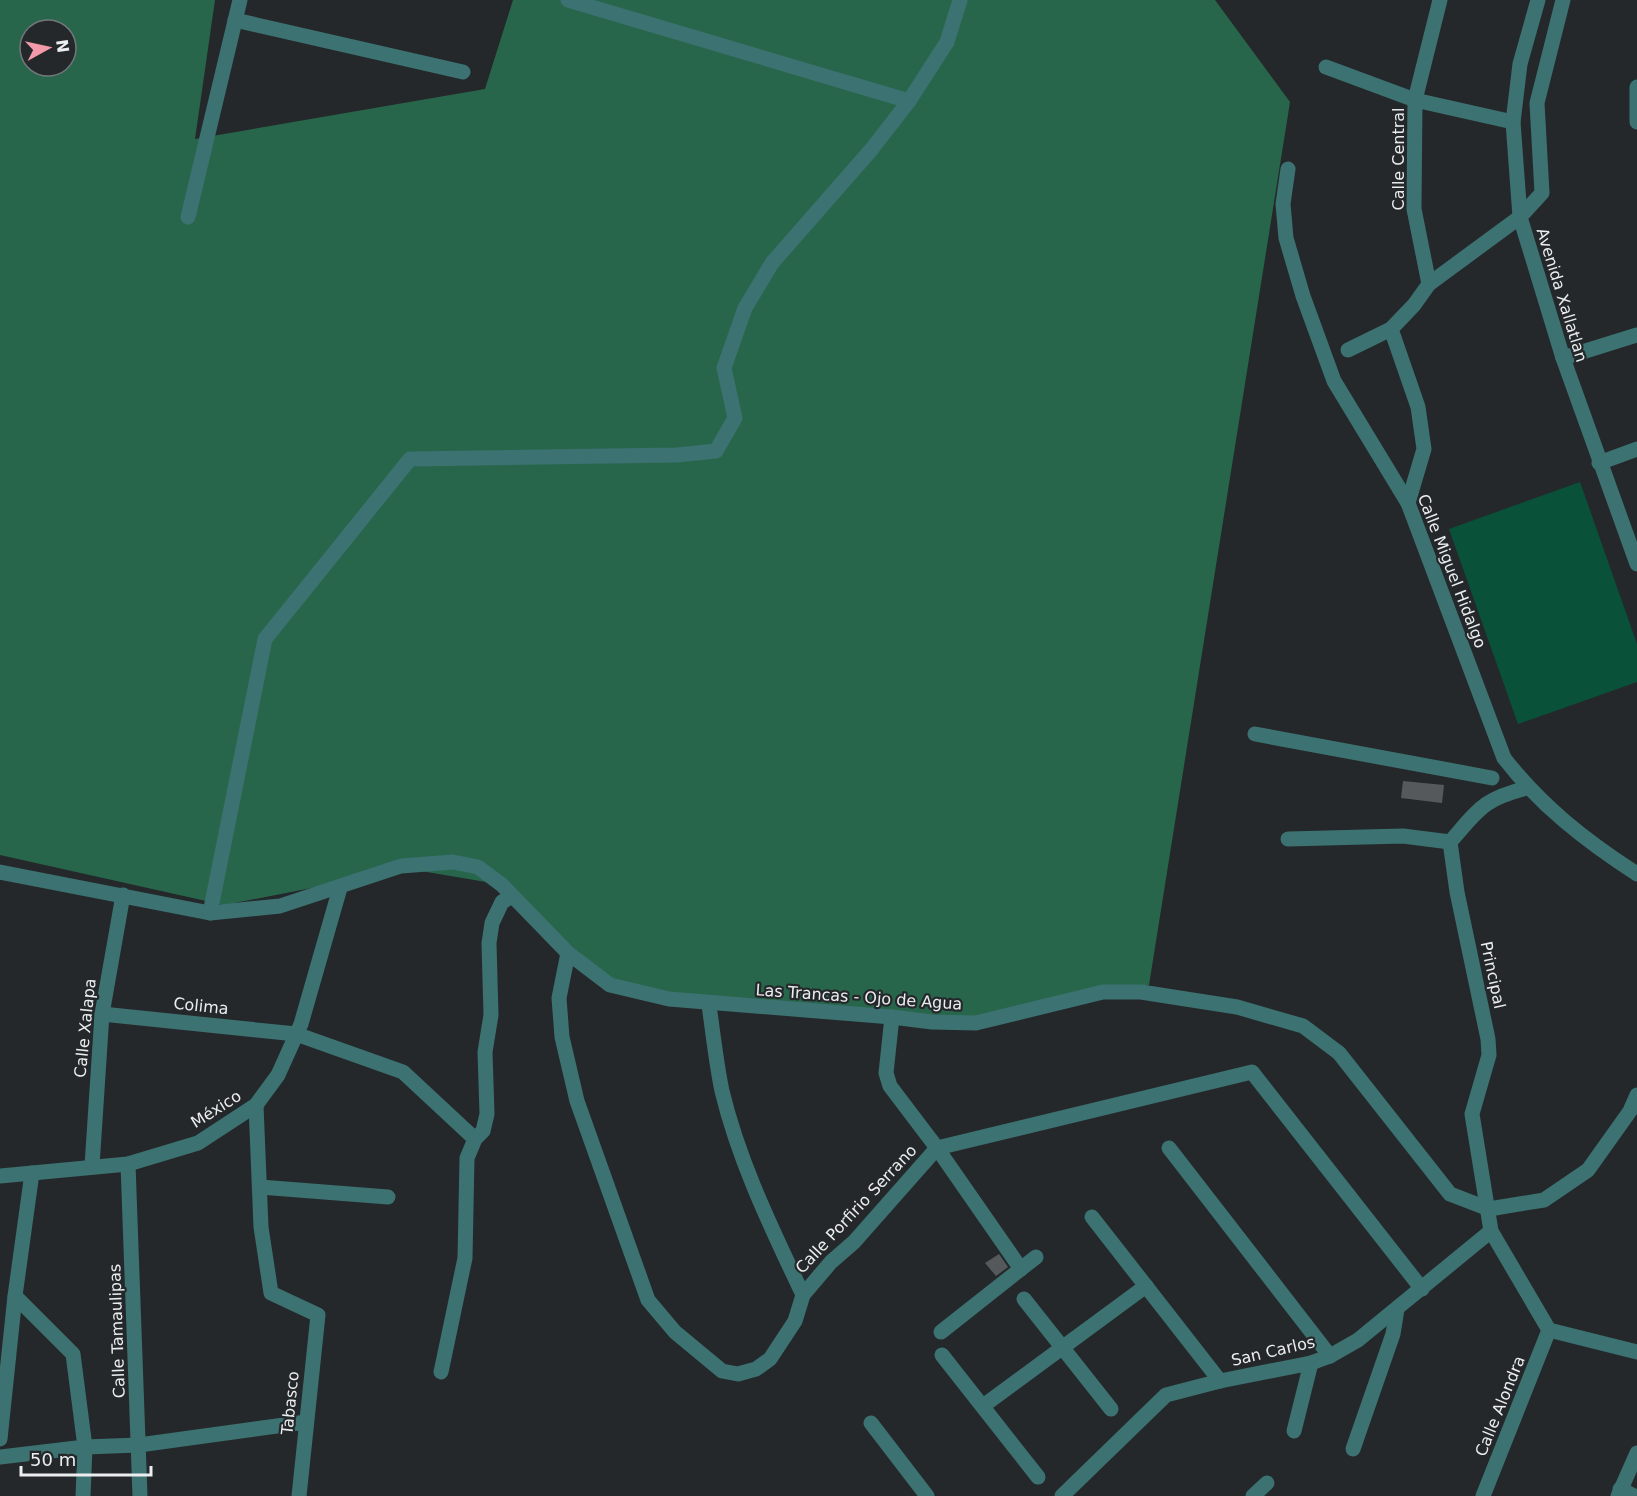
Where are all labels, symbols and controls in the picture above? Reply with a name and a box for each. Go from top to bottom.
north arrow [18,18,78,78]
text: N [52,38,73,54]
street label: Calle Central [1389,107,1408,211]
street label: Avenida Xallatlan [1533,226,1591,364]
street label: Calle Miguel Hidalgo [1414,491,1490,651]
street label: Principal [1477,940,1509,1010]
street label: Calle Xalapa [70,977,100,1079]
street label: Las Trancas - Ojo de Agua [755,980,963,1014]
street label: Colima [173,994,229,1018]
street label: México [187,1086,245,1132]
street label: Calle Porfirio Serrano [791,1141,921,1277]
street label: Calle Tamaulipas [105,1263,129,1399]
street label: San Carlos [1229,1332,1317,1370]
street label: Calle Alondra [1471,1353,1529,1459]
street label: Tabasco [277,1370,303,1437]
scale bar [21,1439,152,1477]
text: 50 m [30,1449,76,1470]

